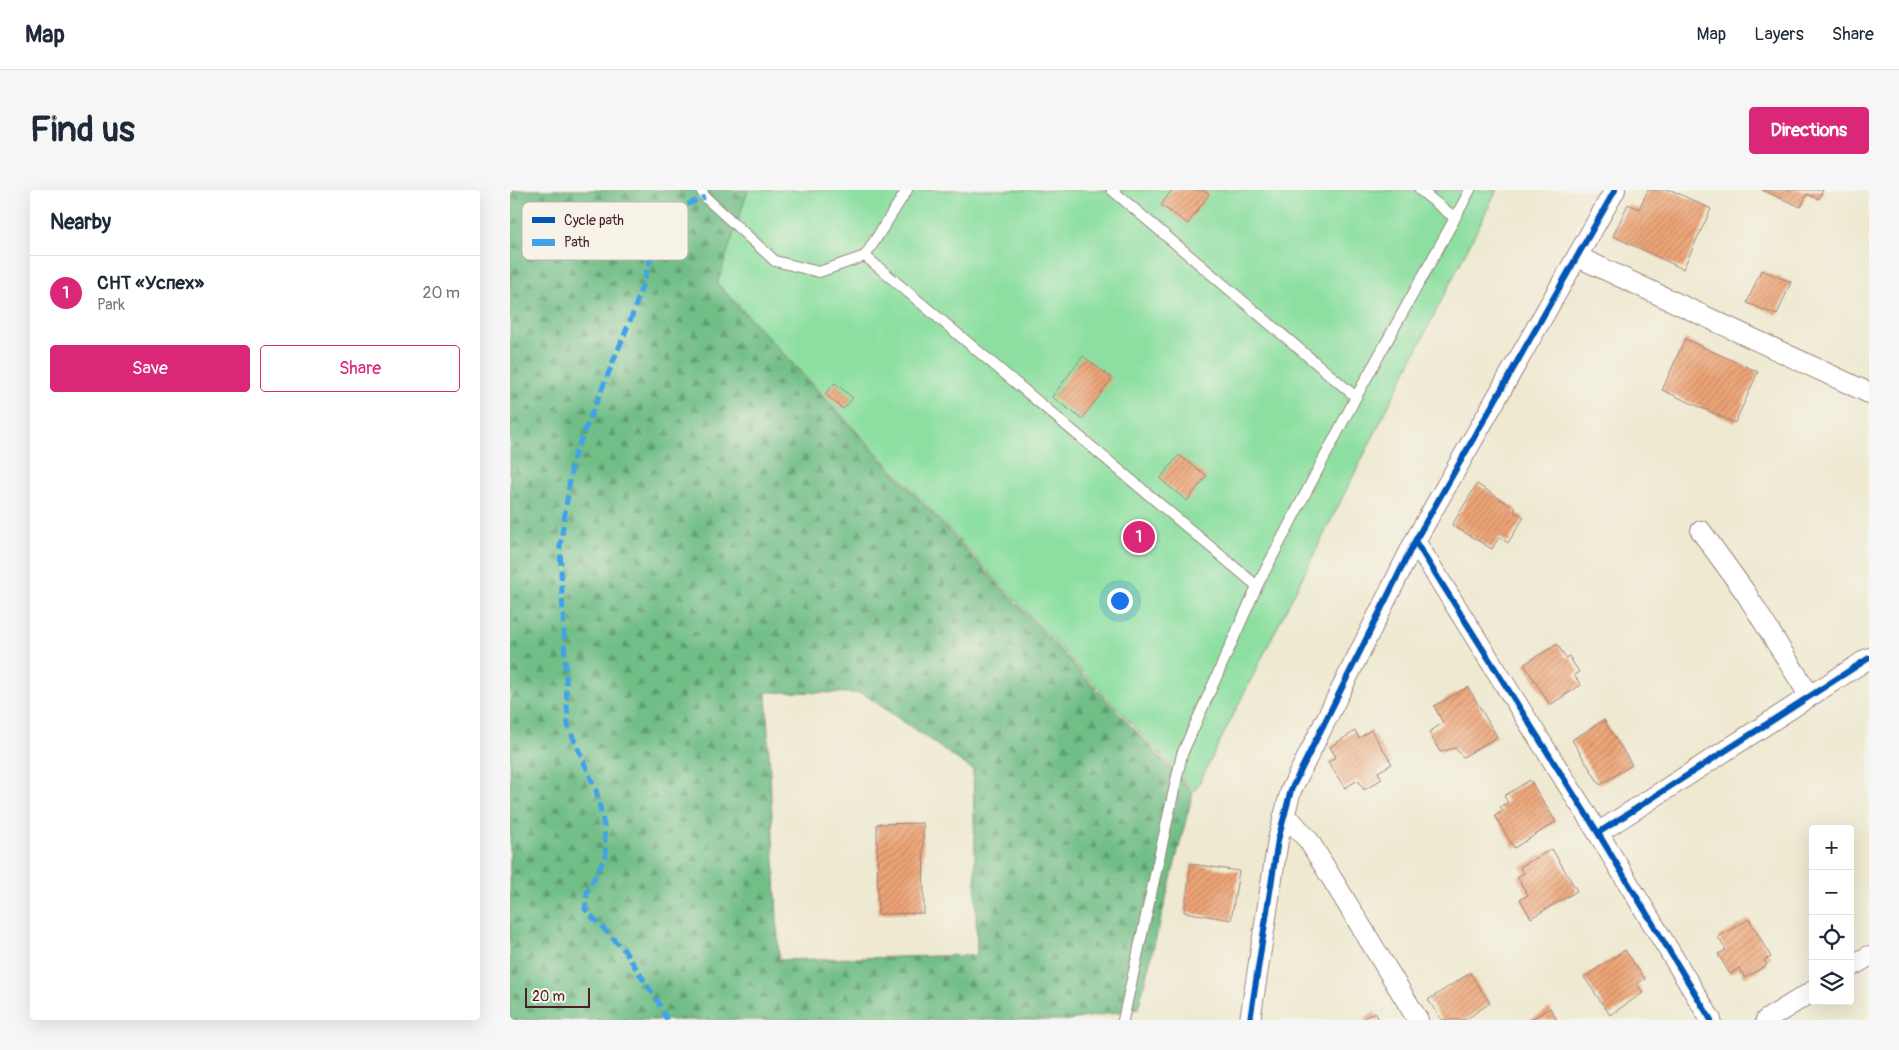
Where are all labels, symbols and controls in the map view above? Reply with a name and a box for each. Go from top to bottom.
text: Map [25,20,65,49]
text: Map [1697,23,1726,46]
text: Layers [1754,23,1804,46]
text: Share [1832,23,1874,46]
button: Directions [1749,107,1869,154]
text: Find us [30,108,135,152]
legend [522,202,688,260]
text: Nearby [50,209,111,236]
text: Cycle path [564,212,624,229]
text: Path [564,234,589,251]
text: СНТ «Успех» [97,271,204,295]
text: 1 [63,283,69,303]
text: 20 m [422,283,460,303]
text: Park [97,295,125,315]
button: Save [50,345,250,392]
button: Share [260,345,460,392]
pin: 1 [1123,518,1155,556]
your location [1107,588,1133,614]
map controls [1809,825,1854,1005]
button: + [1809,825,1854,870]
button: − [1809,870,1854,915]
button: locate [1809,915,1854,960]
button: layers [1809,960,1854,1005]
scale bar [525,985,590,1008]
text: 20 m [532,988,565,1005]

